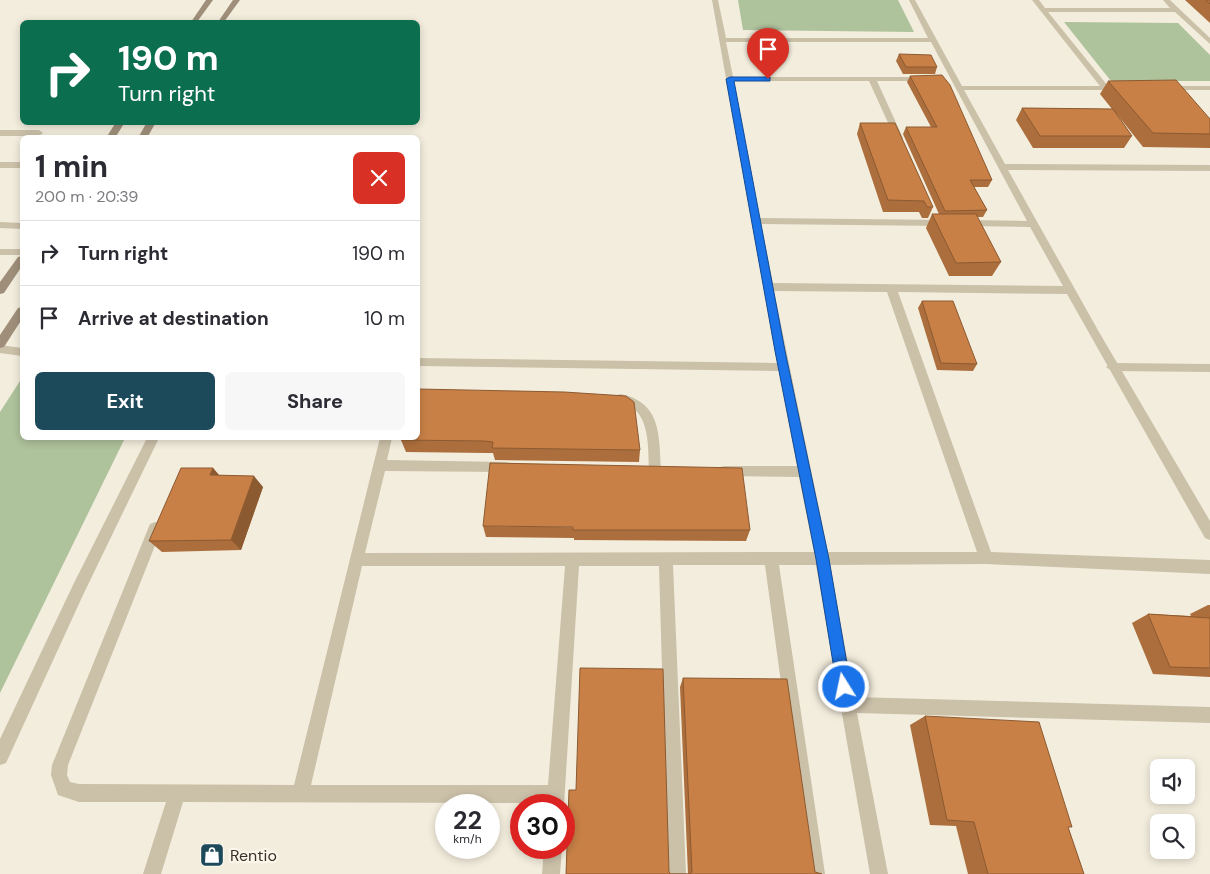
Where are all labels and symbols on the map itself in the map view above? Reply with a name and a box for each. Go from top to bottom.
pin [747,28,789,79]
position arrow [817,660,869,712]
speed limit sign: 30 [510,794,575,859]
shop icon: Rentio [199,842,225,868]
place label: Rentio [230,845,277,866]

